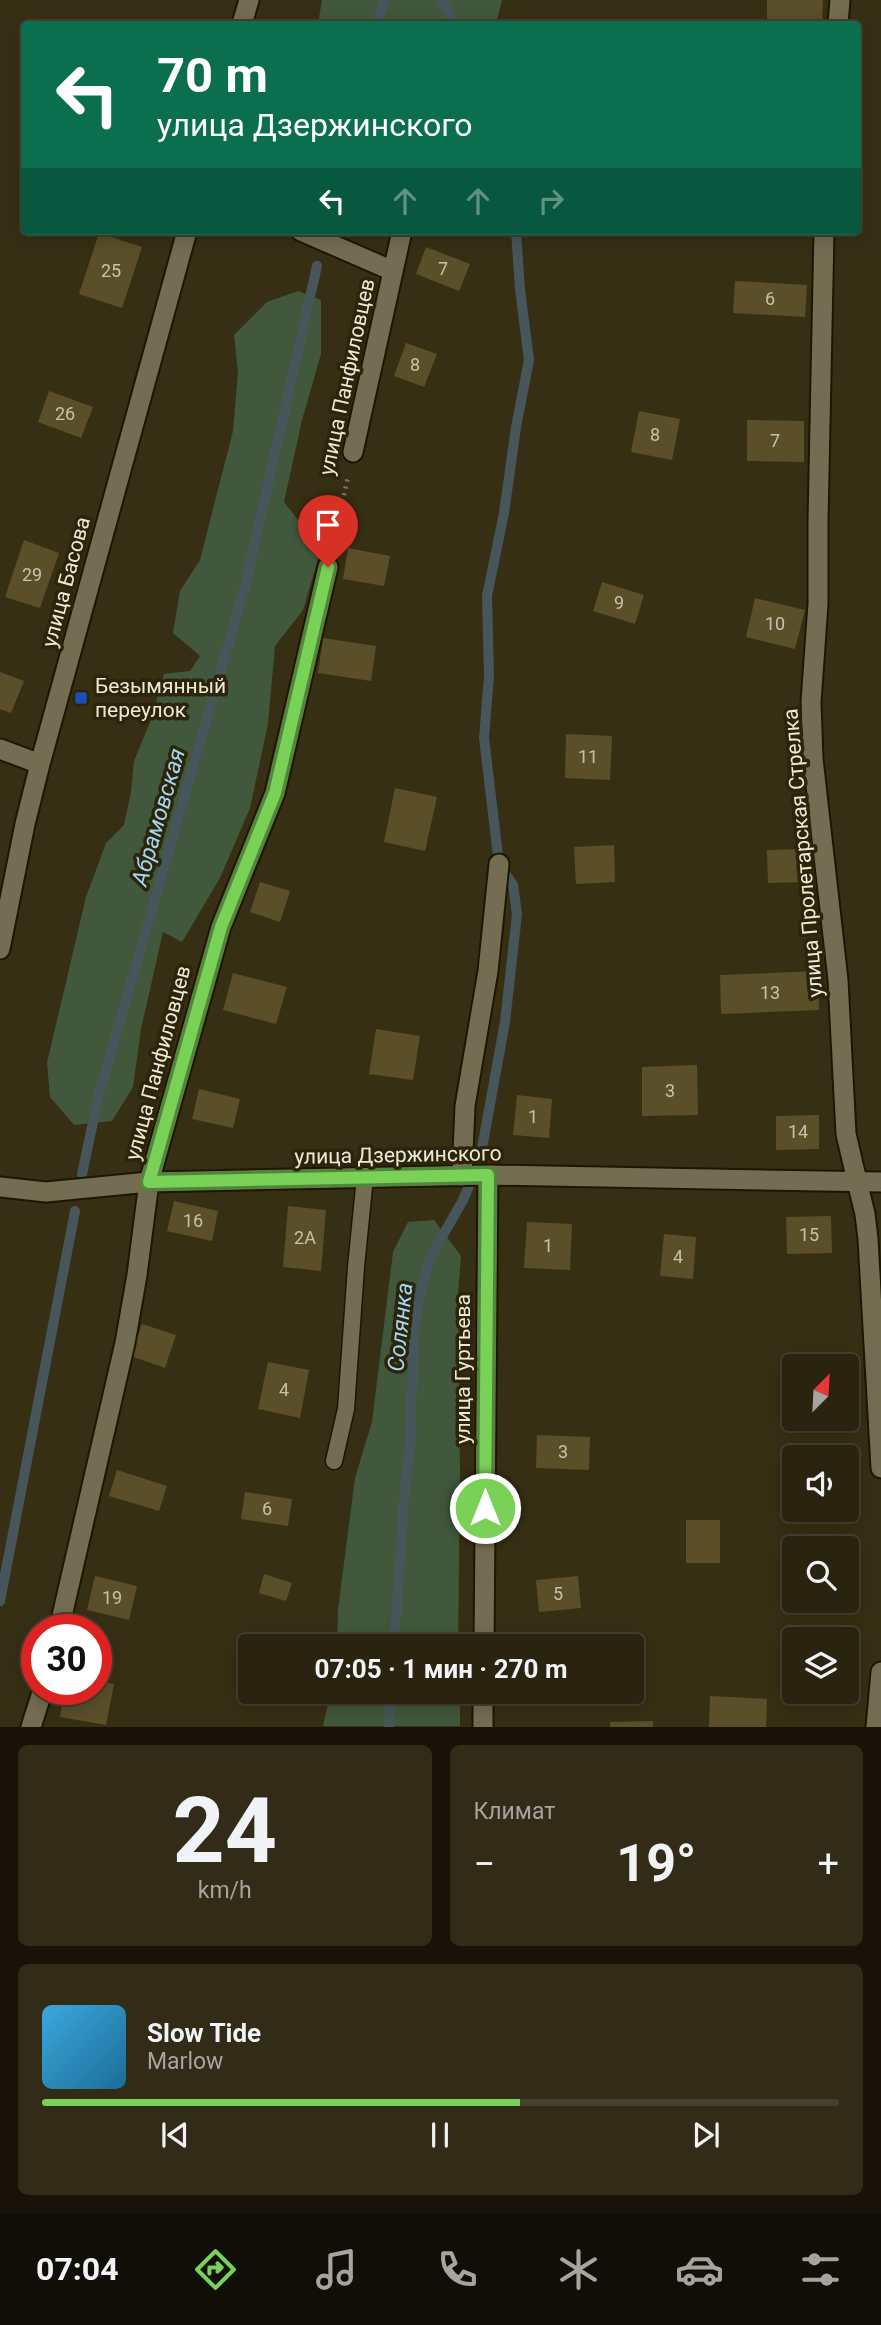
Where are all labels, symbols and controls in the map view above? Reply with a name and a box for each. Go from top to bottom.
text: 70 m [157,47,268,104]
icon: left [42,49,133,140]
text: улица Дзержинского [157,106,473,144]
icon: left [313,182,351,220]
icon: ahead [386,182,424,220]
icon: ahead [459,182,497,220]
icon: right [532,182,570,220]
house number: 7 [438,258,448,279]
house number: 25 [101,260,121,281]
street label: улица Панфиловцев [314,276,380,478]
house number: 6 [765,288,775,309]
house number: 8 [410,354,420,375]
house number: 26 [55,403,75,424]
house number: 8 [650,424,660,445]
house number: 7 [770,430,780,451]
pin [298,495,358,567]
icon: arrive [309,506,347,544]
street label: улица Басова [37,514,95,650]
house number: 29 [22,564,42,585]
house number: 9 [614,592,624,613]
house number: 10 [765,613,785,634]
place label: Безымянный переулок [95,674,226,722]
marker: Безымянный переулок [73,690,89,706]
street label: улица Пролетарская Стрелка [778,708,828,998]
water label: Абрамовская [126,745,191,890]
house number: 11 [578,746,598,767]
street label: улица Панфиловцев [120,963,196,1163]
house number: 13 [760,982,780,1003]
house number: 3 [665,1080,675,1101]
house number: 1 [528,1106,538,1127]
house number: 14 [788,1121,808,1142]
street label: улица Дзержинского [294,1141,502,1169]
house number: 16 [183,1210,203,1231]
house number: 15 [799,1224,819,1245]
house number: 2А [294,1227,316,1248]
house number: 1 [543,1235,553,1256]
house number: 4 [673,1246,683,1267]
water label: Солянка [382,1281,419,1373]
street label: улица Гуртьева [451,1294,475,1444]
north arrow [782,1354,859,1432]
map controls [782,1354,859,1704]
house number: 4 [279,1379,289,1400]
house number: 3 [558,1441,568,1462]
button: sound [782,1445,859,1522]
position arrow [448,1471,522,1545]
house number: 6 [262,1498,272,1519]
button: search [782,1536,859,1613]
house number: 5 [553,1583,563,1604]
house number: 19 [102,1587,122,1608]
speed limit sign: 30 [21,1614,112,1705]
button: layers [782,1627,859,1704]
text: 07:05 · 1 мин · 270 m [315,1654,567,1684]
text: 24 [173,1778,277,1884]
text: Климат [474,1798,555,1825]
text: 19° [616,1833,696,1894]
text: − [474,1842,495,1886]
text: + [817,1842,839,1886]
text: km/h [198,1877,252,1904]
text: Slow Tide [147,2018,261,2048]
text: Marlow [147,2048,223,2075]
icon: previous [156,2116,194,2154]
icon: pause [421,2116,459,2154]
icon: next [687,2116,725,2154]
icon: directions [191,2245,240,2294]
icon: music [312,2245,361,2294]
icon: phone [433,2245,482,2294]
icon: climate [554,2245,603,2294]
icon: car [675,2245,724,2294]
icon: filters [796,2245,845,2294]
text: 07:04 [36,2250,118,2288]

